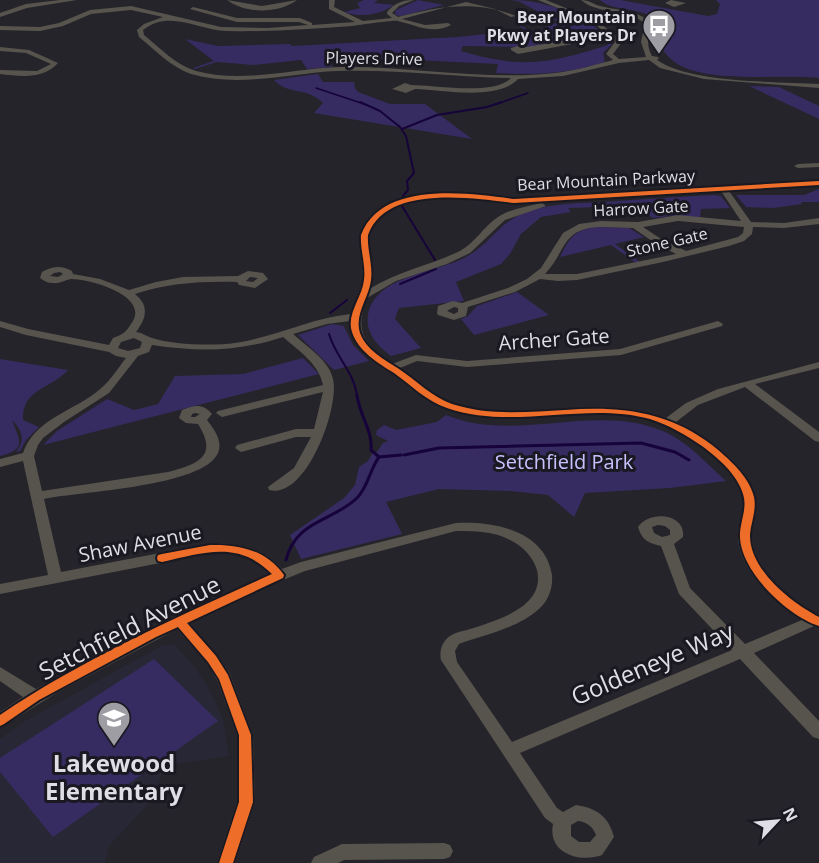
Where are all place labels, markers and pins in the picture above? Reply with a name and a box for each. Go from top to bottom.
place label: Bear Mountain Pkwy at Players Dr [487,6,636,46]
bus stop icon: Bear Mountain Pkwy at Players Dr [641,8,677,55]
school or university icon: Lakewood Elementary [96,700,132,747]
place label: Lakewood Elementary [45,746,183,807]

